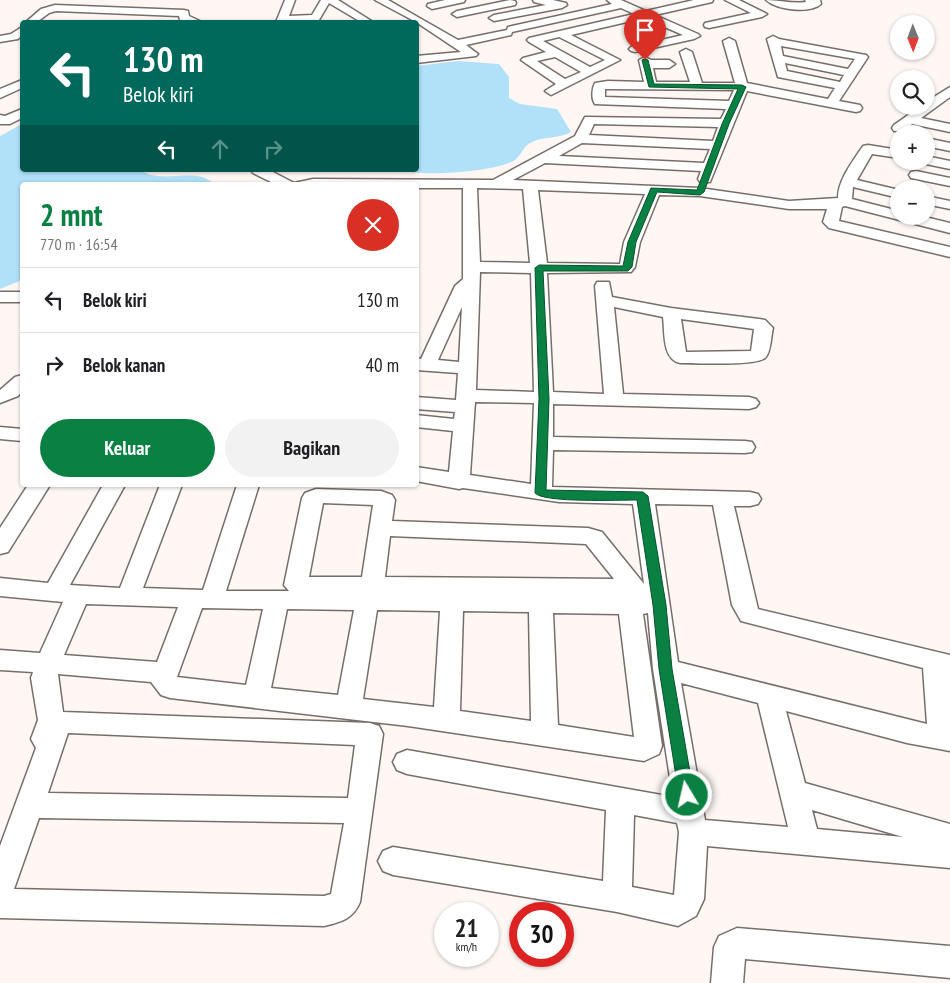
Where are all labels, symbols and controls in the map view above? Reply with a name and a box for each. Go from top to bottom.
pin [624,9,666,60]
north arrow [890,15,935,60]
map controls [890,15,935,225]
icon: arrive [631,16,659,44]
text: 130 m [123,36,204,82]
icon: left [40,40,105,105]
button: search [890,70,935,115]
text: Belok kiri [123,80,194,108]
button: + [890,125,935,170]
icon: left [153,135,181,163]
icon: ahead [206,135,234,163]
icon: right [259,135,287,163]
button: − [890,180,935,225]
text: 2 mnt [40,195,103,234]
button: close [347,199,399,251]
text: 770 m · 16:54 [40,234,118,254]
icon: left [40,286,68,314]
text: Belok kiri [83,288,147,312]
text: 130 m [357,288,399,312]
icon: right [40,351,68,379]
text: Belok kanan [83,353,165,377]
text: 40 m [366,353,399,377]
button: Keluar [40,419,215,477]
button: Bagikan [225,419,399,477]
position arrow [660,768,712,820]
speed limit sign: 30 [509,902,574,967]
text: 21 [455,912,478,944]
text: km/h [456,939,477,954]

